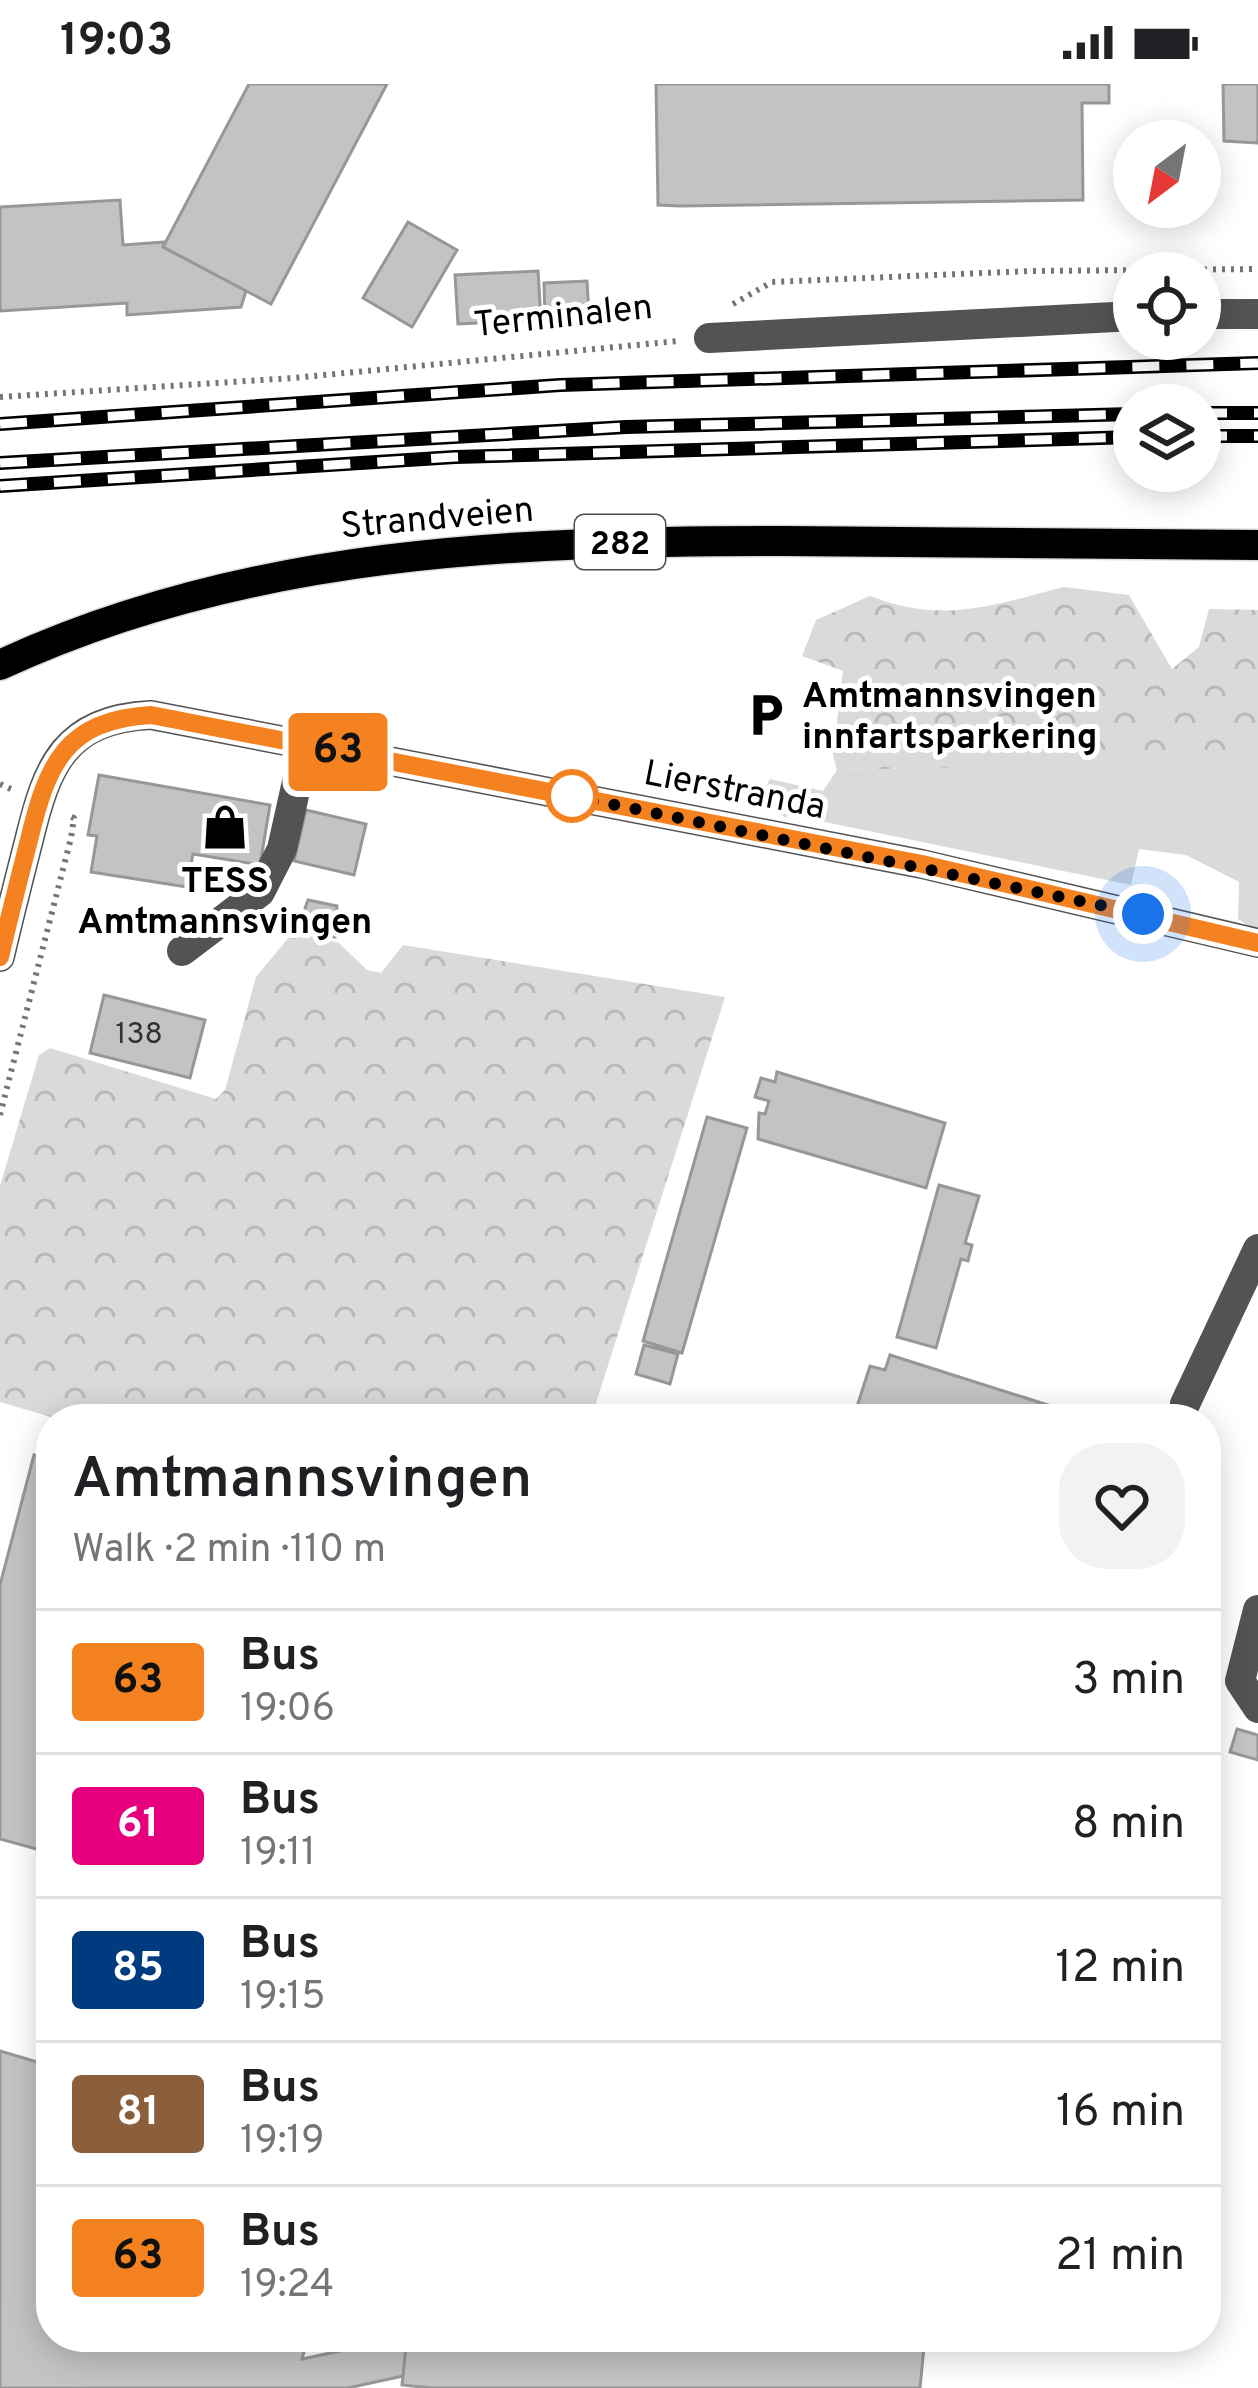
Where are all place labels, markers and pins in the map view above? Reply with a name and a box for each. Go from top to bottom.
place label: Amtmannsvingen innfartsparkering [802,675,1098,762]
parking icon: Amtmannsvingen innfartsparkering [741,690,791,740]
unlabelled marker [547,771,597,821]
shop icon: TESS Amtmannsvingen [200,802,250,852]
place label: TESS Amtmannsvingen [78,860,372,947]

